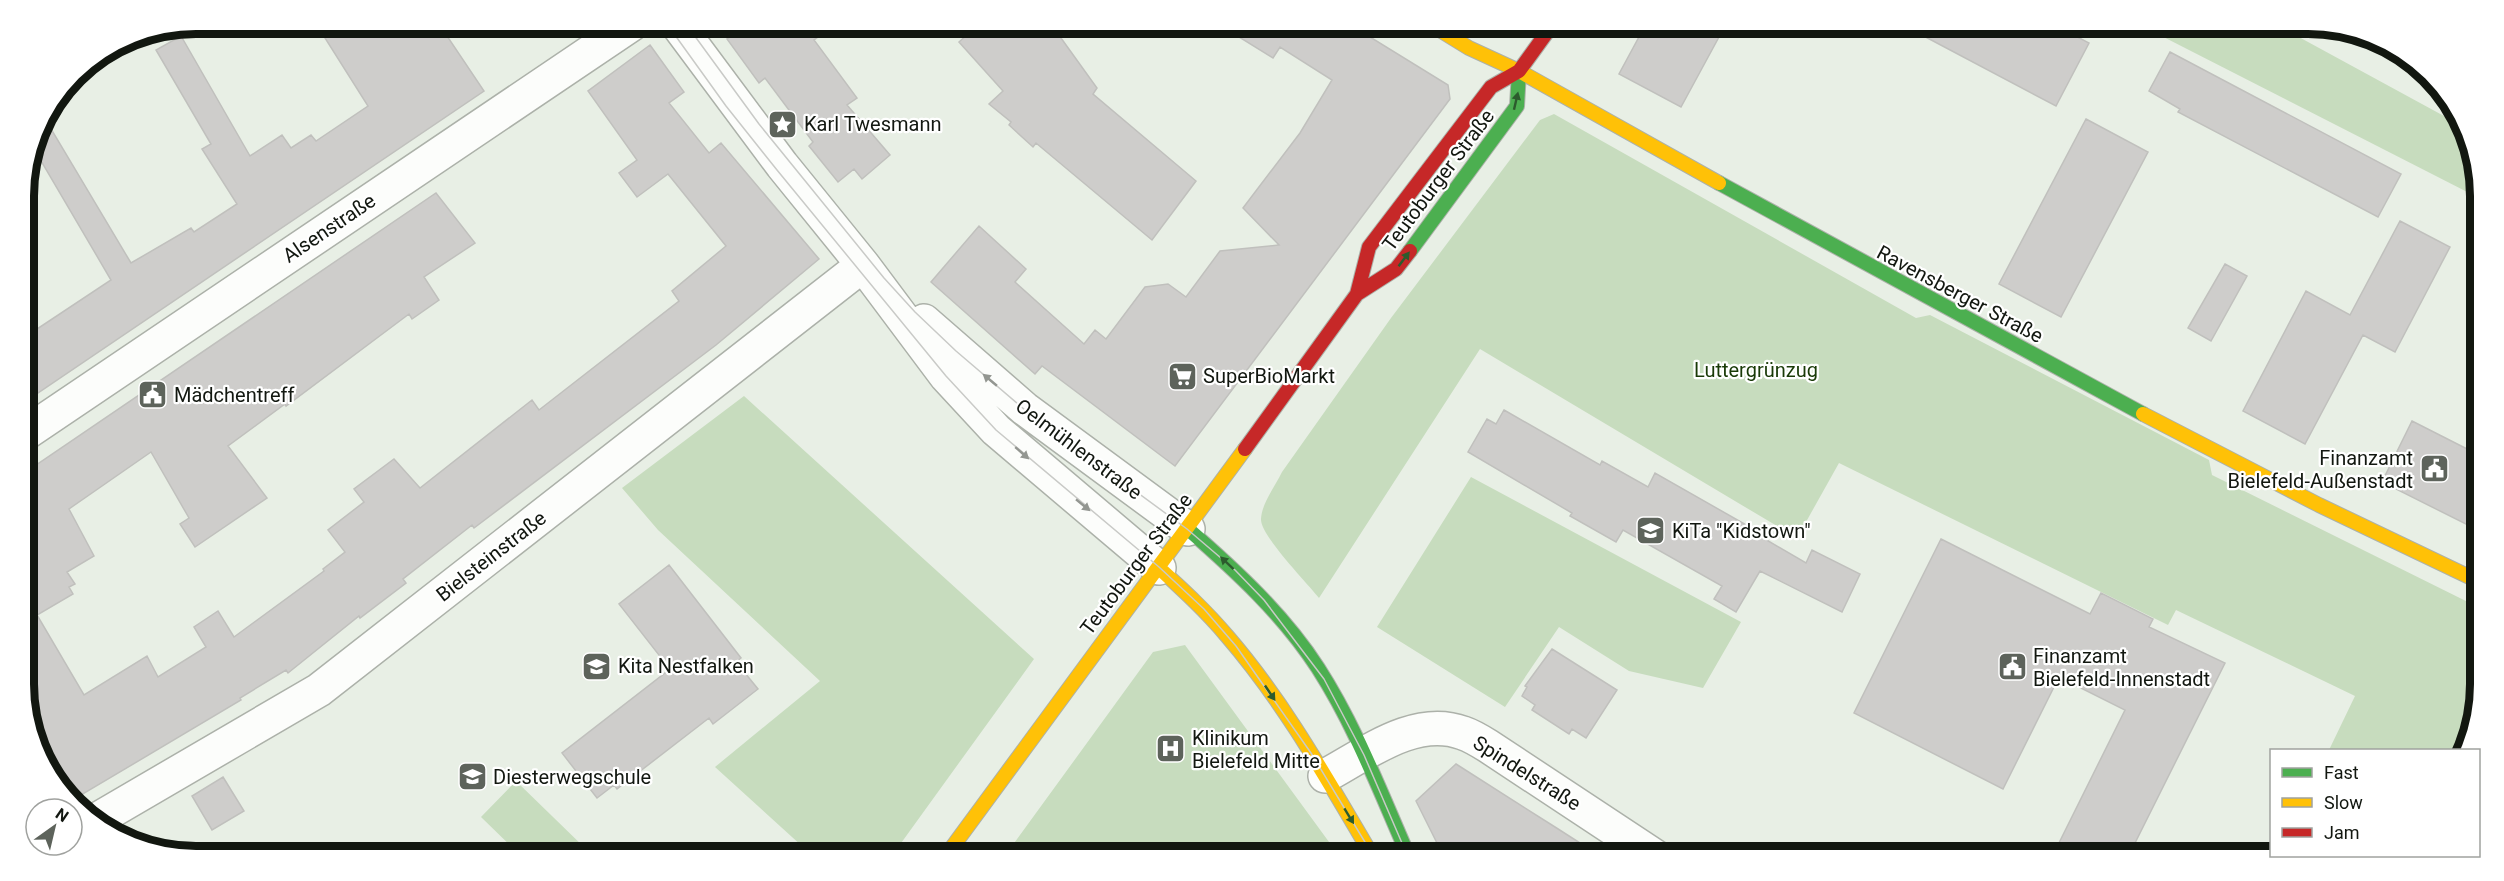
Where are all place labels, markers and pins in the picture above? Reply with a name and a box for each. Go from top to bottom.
place icon: Karl Twesmann [767,108,799,140]
place label: Karl Twesmann [804,112,941,136]
supermarket icon: SuperBioMarkt [1166,360,1198,392]
place label: SuperBioMarkt [1203,364,1335,388]
public building icon: Mädchentreff [137,379,169,411]
place label: Mädchentreff [174,383,294,407]
place label: Finanzamt Bielefeld-Außenstadt [2228,446,2413,493]
public building icon: Finanzamt Bielefeld-Außenstadt [2418,453,2450,485]
school or university icon: KiTa "Kidstown" [1635,515,1667,547]
place label: KiTa "Kidstown" [1672,519,1811,543]
place label: Finanzamt Bielefeld-Innenstadt [2033,644,2210,691]
school or university icon: Kita Nestfalken [581,650,613,682]
public building icon: Finanzamt Bielefeld-Innenstadt [1996,651,2028,683]
place label: Kita Nestfalken [618,654,754,678]
place label: Klinikum Bielefeld Mitte [1192,726,1320,773]
hospital icon: Klinikum Bielefeld Mitte [1155,733,1187,765]
school or university icon: Diesterwegschule [456,761,488,793]
place label: Diesterwegschule [493,765,651,789]

